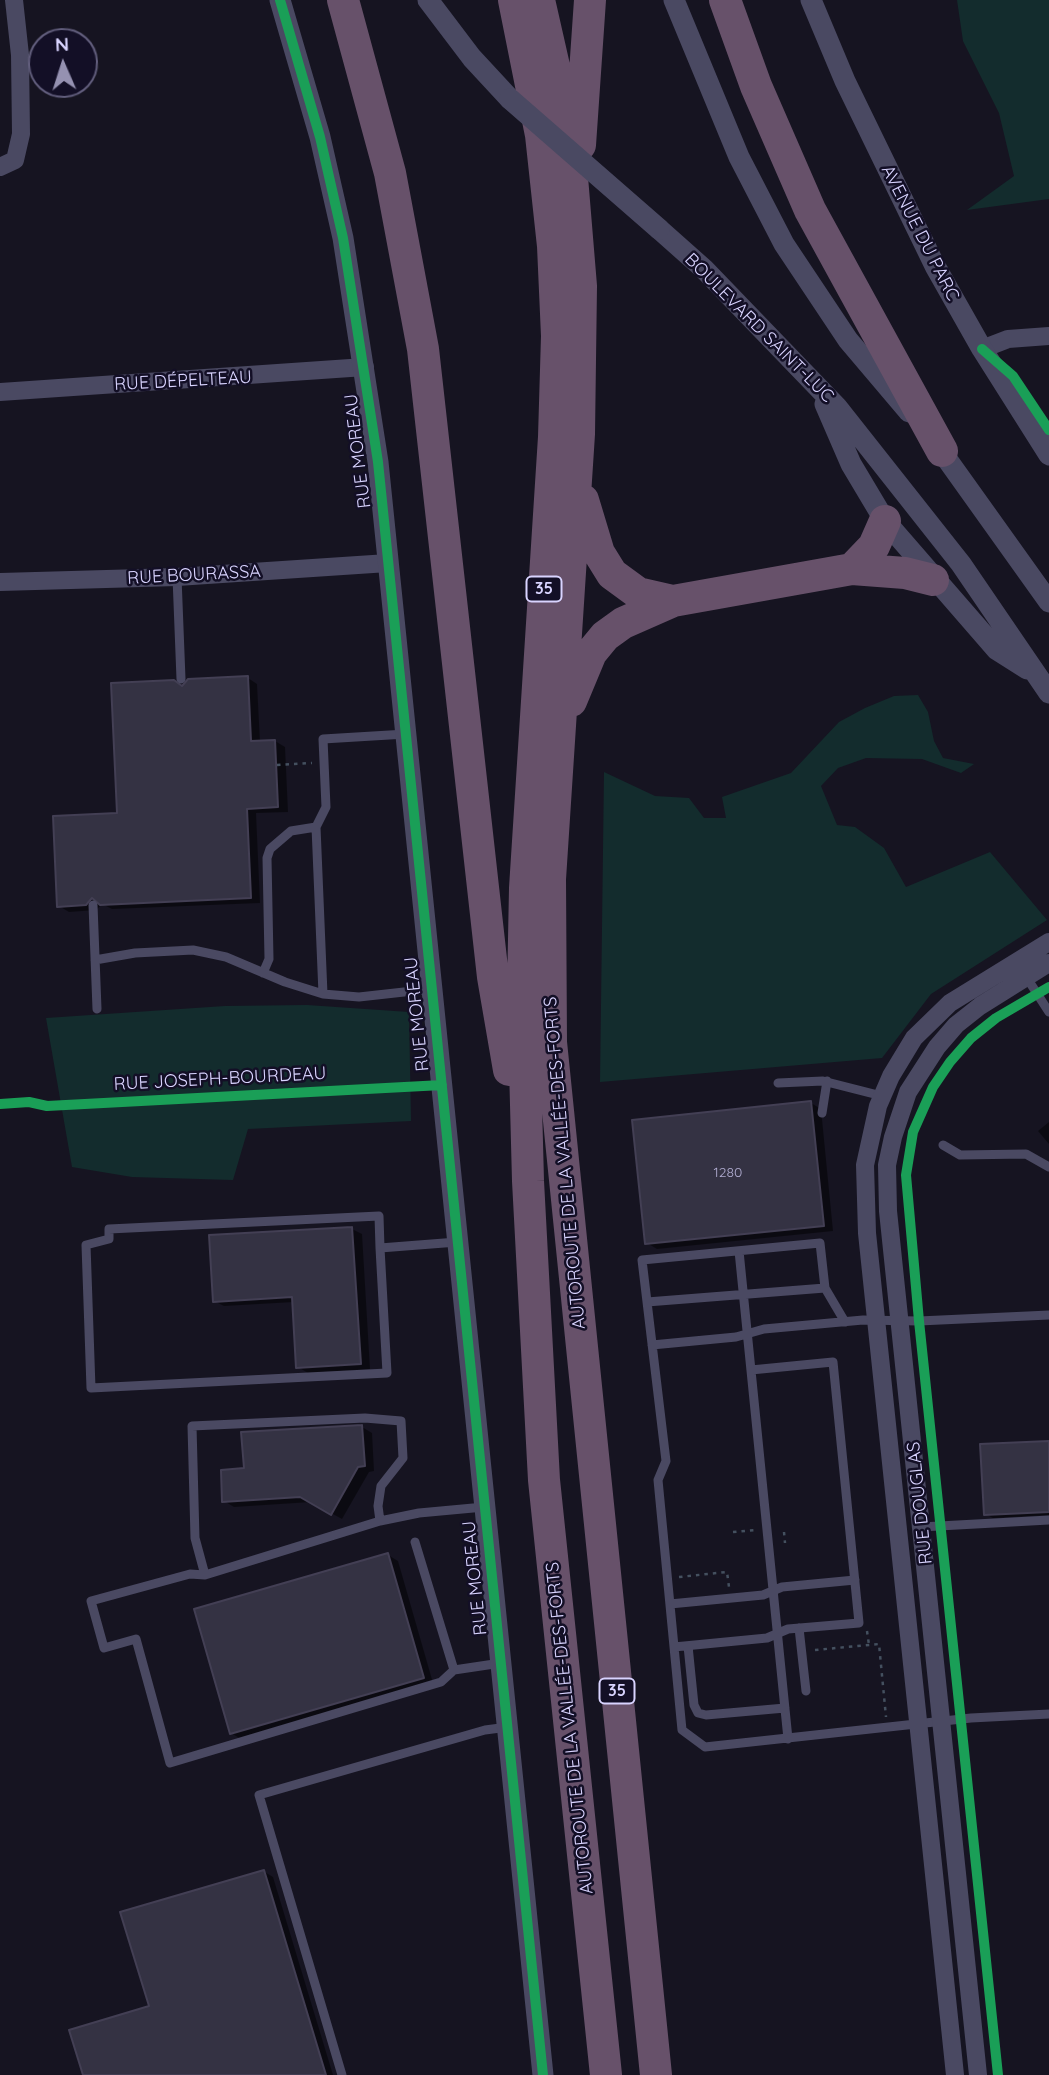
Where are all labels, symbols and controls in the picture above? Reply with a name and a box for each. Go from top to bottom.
north arrow [28,28,98,98]
text: N [54,32,70,56]
street label: AVENUE DU PARC [877,162,963,304]
street label: BOULEVARD SAINT-LUC [680,249,838,407]
street label: RUE DÉPELTEAU [114,367,252,395]
street label: RUE MOREAU [340,393,376,509]
street label: RUE BOURASSA [127,561,261,589]
road number: 35 [526,576,562,602]
street label: RUE MOREAU [400,956,434,1072]
street label: AUTOROUTE DE LA VALLÉE-DES-FORTS [540,996,590,1330]
street label: RUE JOSEPH-BOURDEAU [113,1063,327,1095]
house number: 1280 [714,1165,742,1181]
street label: RUE DOUGLAS [903,1441,937,1565]
street label: RUE MOREAU [458,1520,492,1636]
street label: AUTOROUTE DE LA VALLÉE-DES-FORTS [542,1561,598,1895]
road number: 35 [600,1679,634,1704]

